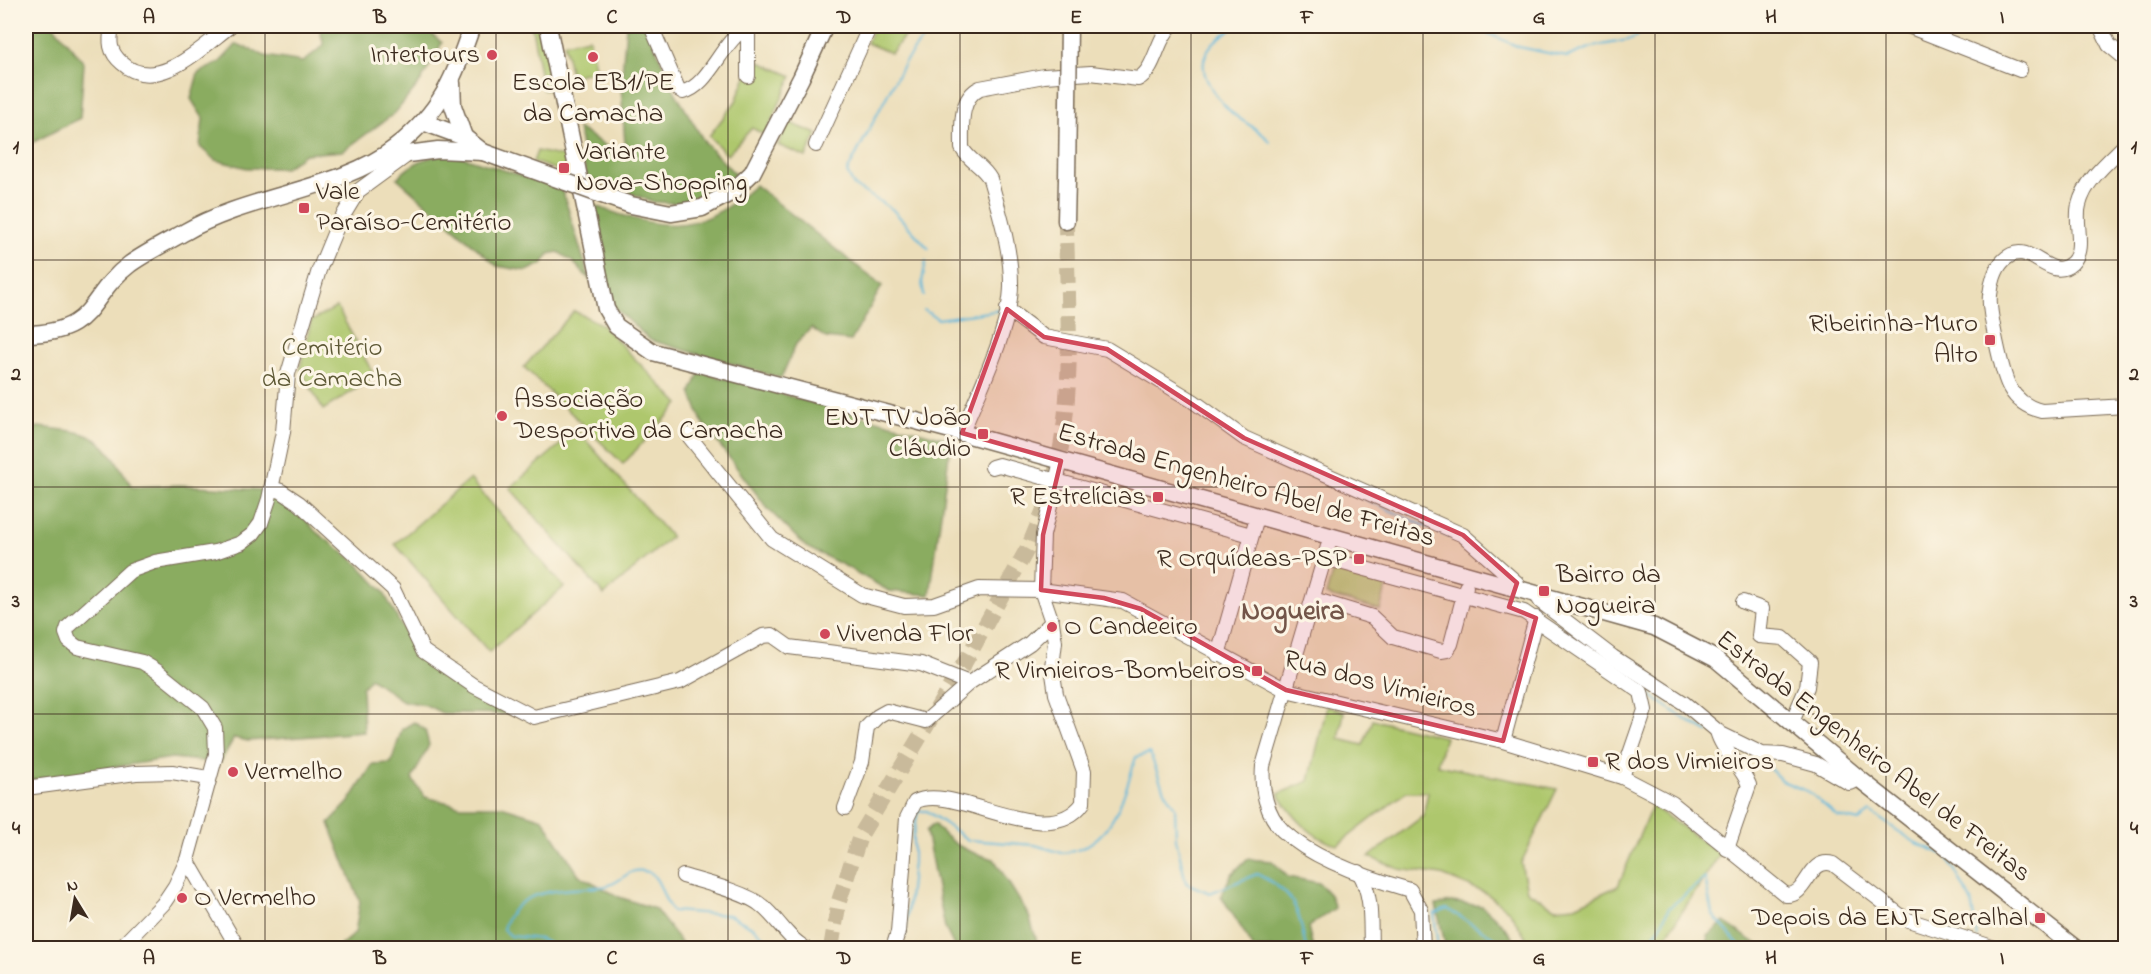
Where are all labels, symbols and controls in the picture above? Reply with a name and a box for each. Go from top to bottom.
text: A [143,4,155,33]
text: B [372,4,387,33]
text: C [607,4,618,33]
text: D [836,4,851,33]
text: E [1070,4,1082,33]
text: F [1300,4,1314,33]
text: G [1533,4,1546,33]
text: H [1765,4,1777,33]
text: I [2000,4,2005,33]
place label: Intertours [370,36,480,75]
marker: Intertours [485,48,499,62]
marker: Escola EB1/PE da Camacha [586,50,600,64]
place label: Escola EB1/PE da Camacha [511,64,675,134]
place label: Variante Nova-Shopping [575,133,747,203]
text: 1 [13,134,20,163]
text: 1 [2131,134,2138,163]
marker: Variante Nova-Shopping [557,161,571,175]
place label: Vale Paraíso-Cemitério [315,173,511,243]
marker: Vale Paraíso-Cemitério [297,201,311,215]
place label: Ribeirinha-Muro Alto [1809,305,1978,375]
park label: Cemitério da Camacha [262,329,402,399]
marker: Ribeirinha-Muro Alto [1983,333,1997,347]
text: 2 [10,361,21,390]
text: 2 [2128,361,2139,390]
place label: Associação Desportiva da Camacha [513,381,783,451]
place label: ENT TV João Cláudio [824,399,971,469]
marker: Associação Desportiva da Camacha [495,409,509,423]
street label: Estrada Engenheiro Abel de Freitas [1053,413,1439,559]
marker: ENT TV João Cláudio [976,427,990,441]
place label: R Estrelícias [1010,478,1146,517]
marker: R Estrelícias [1151,490,1165,504]
place label: R Orquídeas-PSP [1157,540,1347,579]
marker: R Orquídeas-PSP [1352,552,1366,566]
place label: Bairro da Nogueira [1555,556,1661,626]
marker: Bairro da Nogueira [1537,584,1551,598]
text: 3 [11,588,20,617]
text: 3 [2129,588,2138,617]
district label: Nogueira [1241,592,1345,634]
place label: O Candeeiro [1064,608,1198,647]
place label: Vivenda Flor [836,615,974,654]
marker: O Candeeiro [1045,620,1059,634]
street label: Estrada Engenheiro Abel de Freitas [1707,621,2039,893]
marker: Vivenda Flor [818,627,832,641]
street label: Rua dos Vimieiros [1279,640,1481,730]
place label: R Vimieiros-Bombeiros [995,652,1245,691]
marker: R Vimieiros-Bombeiros [1250,664,1264,678]
place label: R dos Vimieiros [1605,743,1774,782]
place label: Vermelho [244,753,343,792]
marker: R dos Vimieiros [1586,755,1600,769]
marker: Vermelho [226,765,240,779]
text: 4 [12,815,21,844]
text: 4 [2130,815,2139,844]
north arrow [45,869,105,929]
text: N [65,873,80,899]
place label: O Vermelho [194,879,316,918]
marker: O Vermelho [175,891,189,905]
place label: Depois da ENT Serralhal [1750,899,2028,938]
marker: Depois da ENT Serralhal [2033,911,2047,925]
text: A [143,945,155,974]
text: B [372,945,387,974]
text: C [607,945,618,974]
text: D [836,945,851,974]
text: E [1070,945,1082,974]
text: F [1300,945,1314,974]
text: G [1533,945,1546,974]
text: H [1765,945,1777,974]
text: I [2000,945,2005,974]

